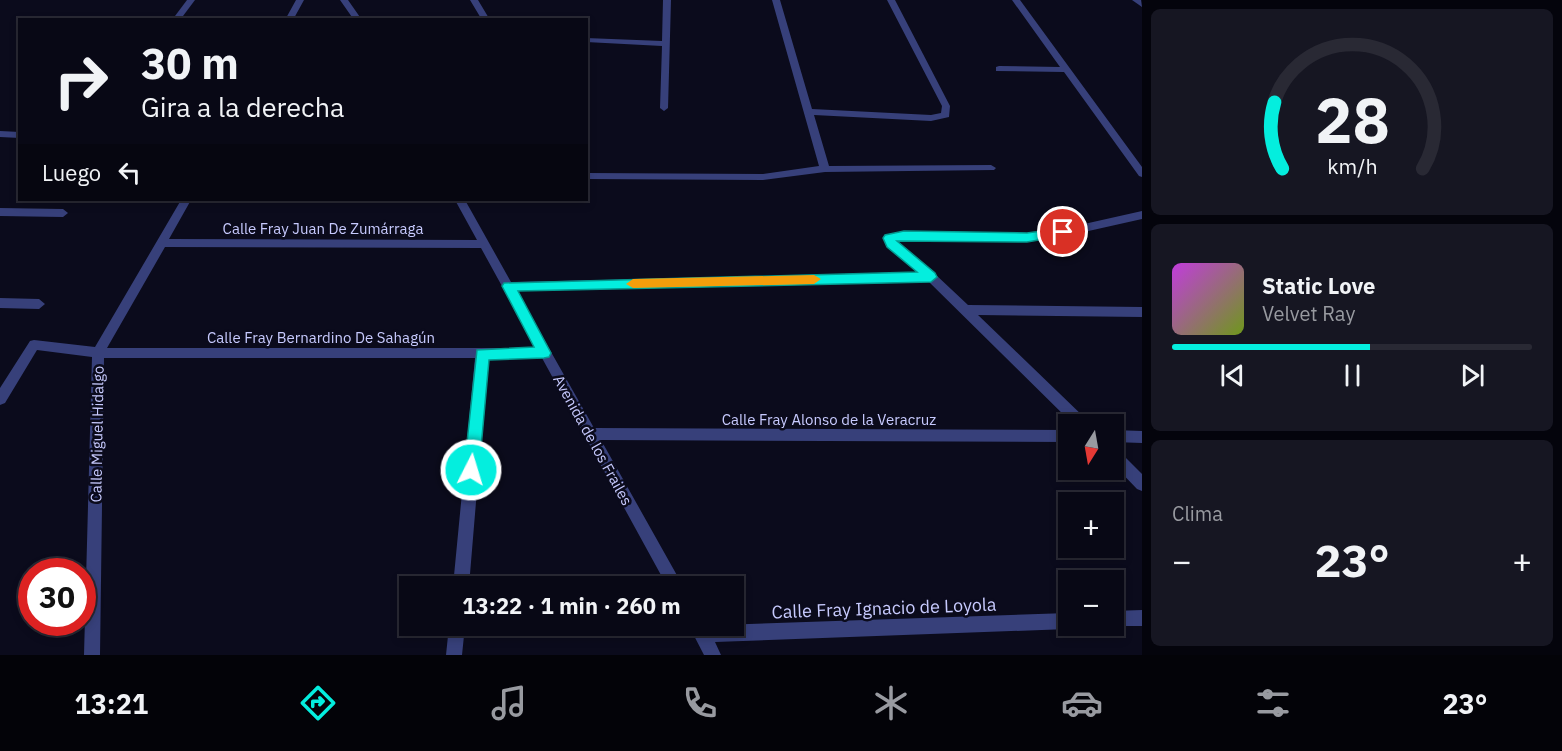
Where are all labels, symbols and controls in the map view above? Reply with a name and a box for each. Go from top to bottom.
text: 30 m [141,36,239,91]
icon: right [42,42,120,120]
text: 28 [1315,79,1389,160]
text: Gira a la derecha [141,89,344,124]
text: km/h [1327,153,1377,181]
icon: left [113,156,146,189]
text: Luego [42,158,101,187]
pin [1037,206,1088,257]
icon: arrive [1046,215,1079,248]
street label: Calle Fray Juan De Zumárraga [223,219,423,238]
text: Static Love [1262,271,1375,300]
text: Velvet Ray [1262,300,1355,327]
street label: Calle Fray Bernardino De Sahagún [207,328,435,347]
icon: previous [1216,359,1249,392]
icon: pause [1336,359,1369,392]
icon: next [1456,359,1489,392]
street label: Calle Miguel Hidalgo [86,365,108,503]
street label: Avenida de los Frailes [549,372,637,508]
street label: Calle Fray Alonso de la Veracruz [722,410,936,429]
north arrow [1058,414,1124,480]
map controls [1058,414,1124,636]
position arrow [439,438,503,502]
button: + [1058,492,1124,558]
text: Clima [1172,500,1223,527]
text: 23° [1314,531,1390,589]
text: − [1172,539,1192,582]
text: + [1512,539,1532,582]
speed limit sign: 30 [18,558,96,636]
button: − [1058,570,1124,636]
text: 13:22 · 1 min · 260 m [462,591,681,620]
street label: Calle Fray Ignacio de Loyola [771,593,997,623]
icon: directions [297,682,339,724]
icon: music [488,682,530,724]
icon: phone [679,682,721,724]
icon: climate [870,682,912,724]
icon: car [1061,682,1103,724]
icon: filters [1252,682,1294,724]
text: 13:21 [74,686,148,721]
text: 23° [1442,686,1487,721]

